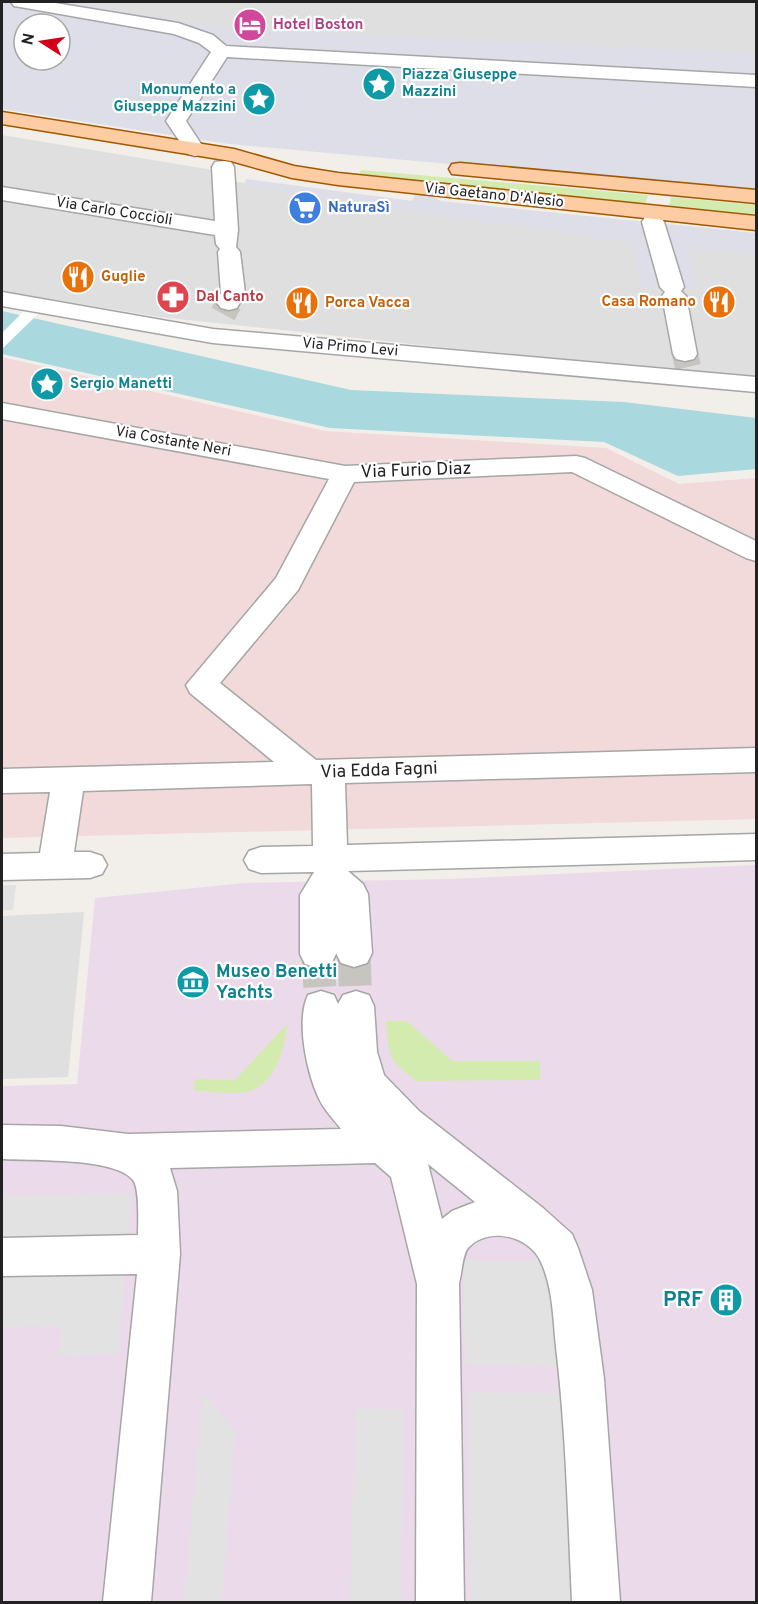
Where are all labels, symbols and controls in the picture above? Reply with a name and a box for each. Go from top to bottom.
hotel icon: Hotel Boston [232,7,268,43]
north arrow [12,12,72,72]
place label: Hotel Boston [273,16,363,35]
text: N [18,32,40,47]
place icon: Piazza Giuseppe Mazzini [361,66,397,102]
place label: Piazza Giuseppe Mazzini [402,66,517,102]
place label: Monumento a Giuseppe Mazzini [113,81,236,117]
place icon: Monumento a Giuseppe Mazzini [241,81,277,117]
street label: Via Gaetano D'Alesio [423,179,565,213]
supermarket icon: NaturaSì [287,190,323,226]
street label: Via Carlo Coccioli [54,193,174,231]
place label: NaturaSì [328,199,390,218]
restaurant icon: Guglie [60,259,96,295]
place label: Guglie [101,268,146,287]
pharmacy icon: Dal Canto [155,279,191,315]
restaurant icon: Casa Romano [701,284,737,320]
restaurant icon: Porca Vacca [284,285,320,321]
place label: Dal Canto [196,288,264,307]
place label: Casa Romano [601,293,696,312]
place label: Porca Vacca [325,294,410,313]
street label: Via Primo Levi [301,334,399,362]
place icon: Sergio Manetti [29,366,65,402]
place label: Sergio Manetti [70,375,172,394]
street label: Via Costante Neri [114,422,232,462]
street label: Via Furio Diaz [360,458,472,484]
street label: Via Edda Fagni [320,757,438,785]
place label: Museo Benetti Yachts [216,961,337,1005]
museum icon: Museo Benetti Yachts [175,964,211,1000]
building icon: PRF [708,1282,744,1318]
place label: PRF [663,1287,703,1314]

